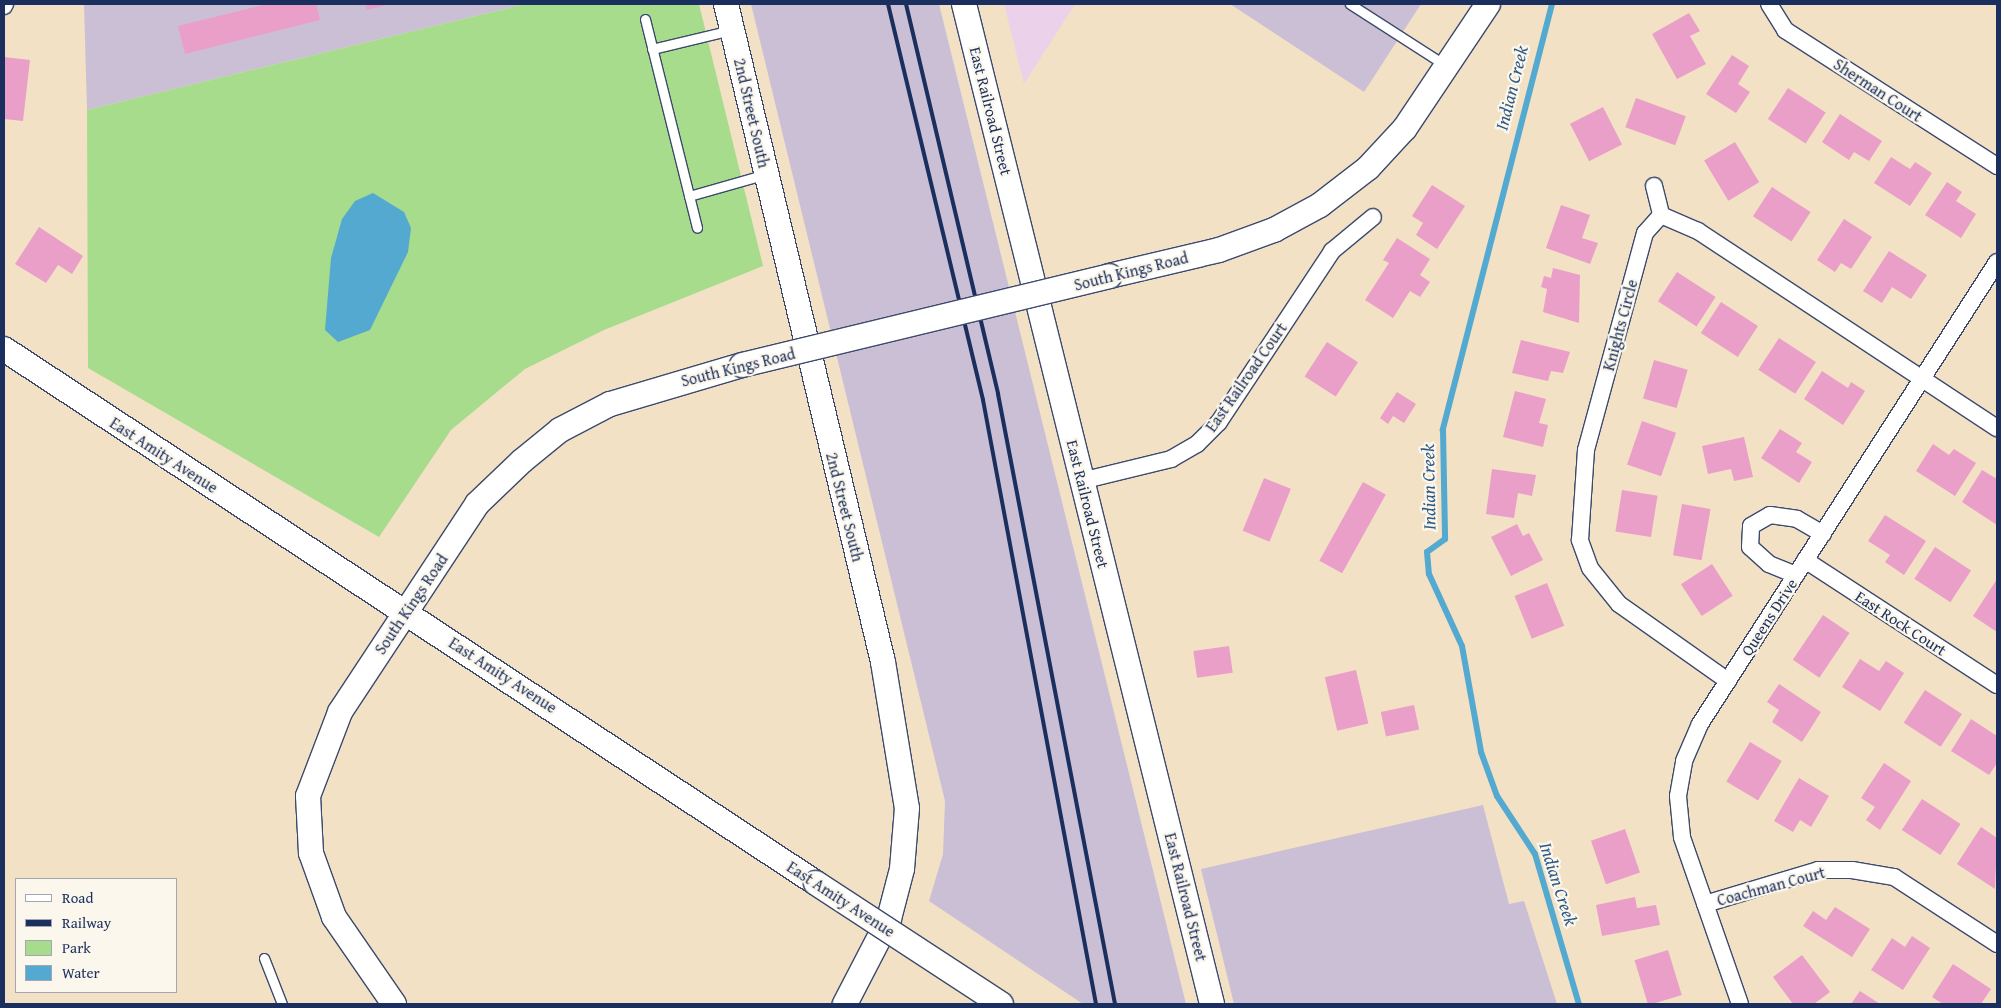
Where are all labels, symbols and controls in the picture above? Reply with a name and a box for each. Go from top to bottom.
water label: Indian Creek [1491,43,1533,133]
street label: East Railroad Street [966,45,1016,177]
street label: Sherman Court [1830,54,1926,126]
street label: 2nd Street South [730,56,774,170]
street label: South Kings Road [1072,248,1190,294]
street label: Knights Circle [1599,277,1641,373]
street label: East Railroad Court [1201,319,1291,435]
street label: South Kings Road [679,344,797,390]
street label: East Amity Avenue [106,413,222,497]
street label: East Railroad Street [1063,438,1113,570]
water label: Indian Creek [1417,444,1441,530]
street label: 2nd Street South [822,450,868,564]
street label: South Kings Road [370,550,452,658]
street label: Queens Drive [1737,575,1801,659]
street label: East Rock Court [1852,586,1950,660]
street label: East Amity Avenue [445,633,561,717]
street label: East Railroad Street [1161,831,1211,963]
water label: Indian Creek [1534,840,1582,928]
street label: East Amity Avenue [783,857,899,941]
street label: Coachman Court [1715,862,1827,910]
legend [15,878,178,993]
text: Road [62,887,93,908]
text: Railway [62,912,111,933]
text: Park [62,937,91,958]
text: Water [62,962,100,983]

